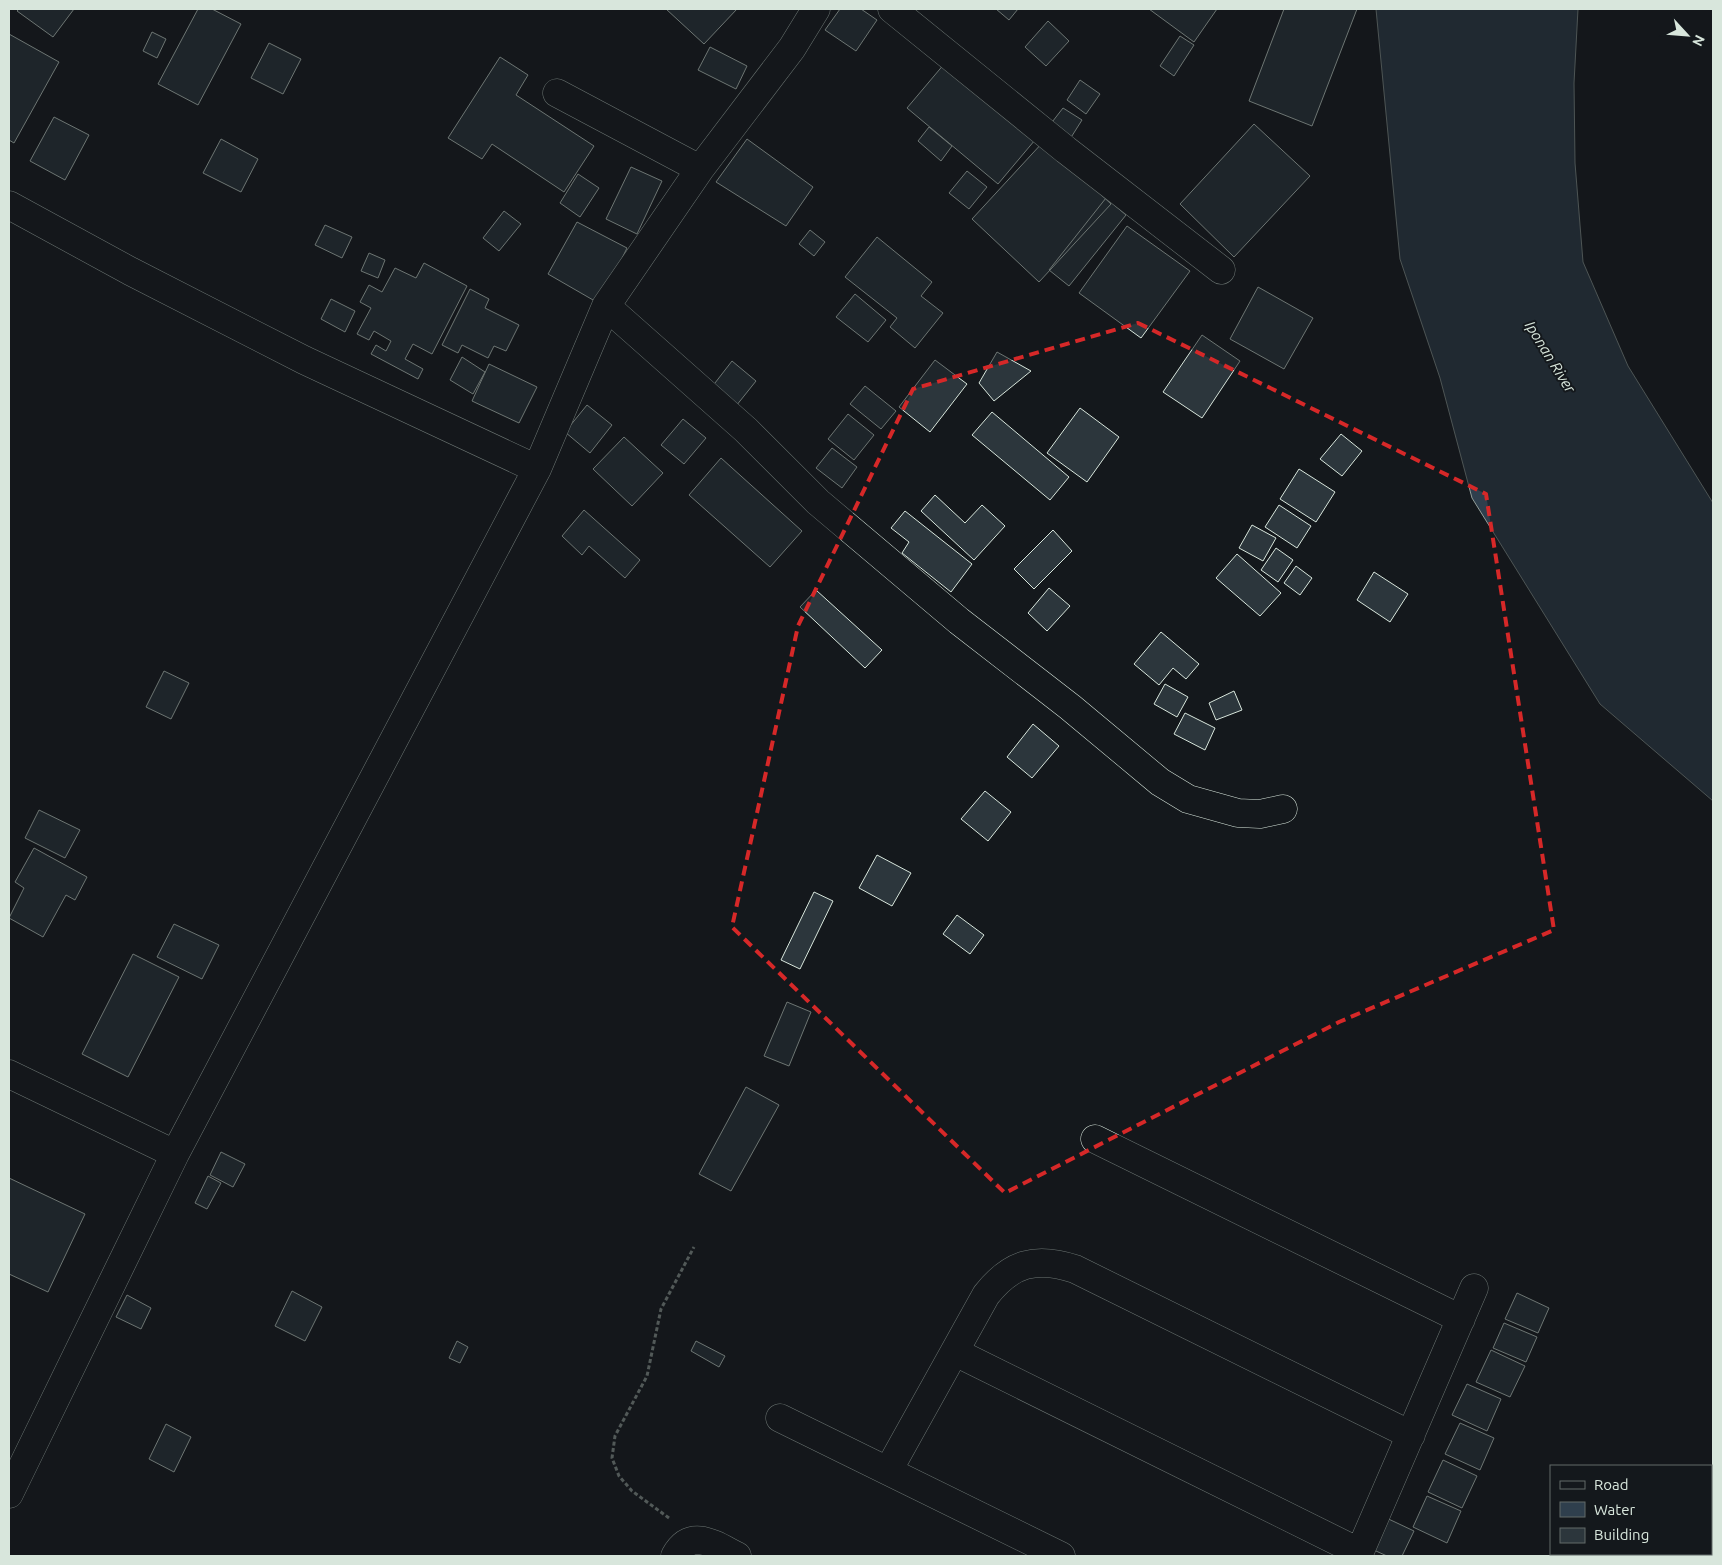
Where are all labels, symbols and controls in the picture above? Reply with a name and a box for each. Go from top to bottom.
north arrow [1662,10,1712,60]
text: N [1689,32,1708,49]
water label: Iponan River [1522,318,1580,397]
legend [1550,1465,1712,1555]
text: Road [1594,1476,1629,1493]
text: Water [1594,1501,1635,1518]
text: Building [1594,1526,1649,1543]

